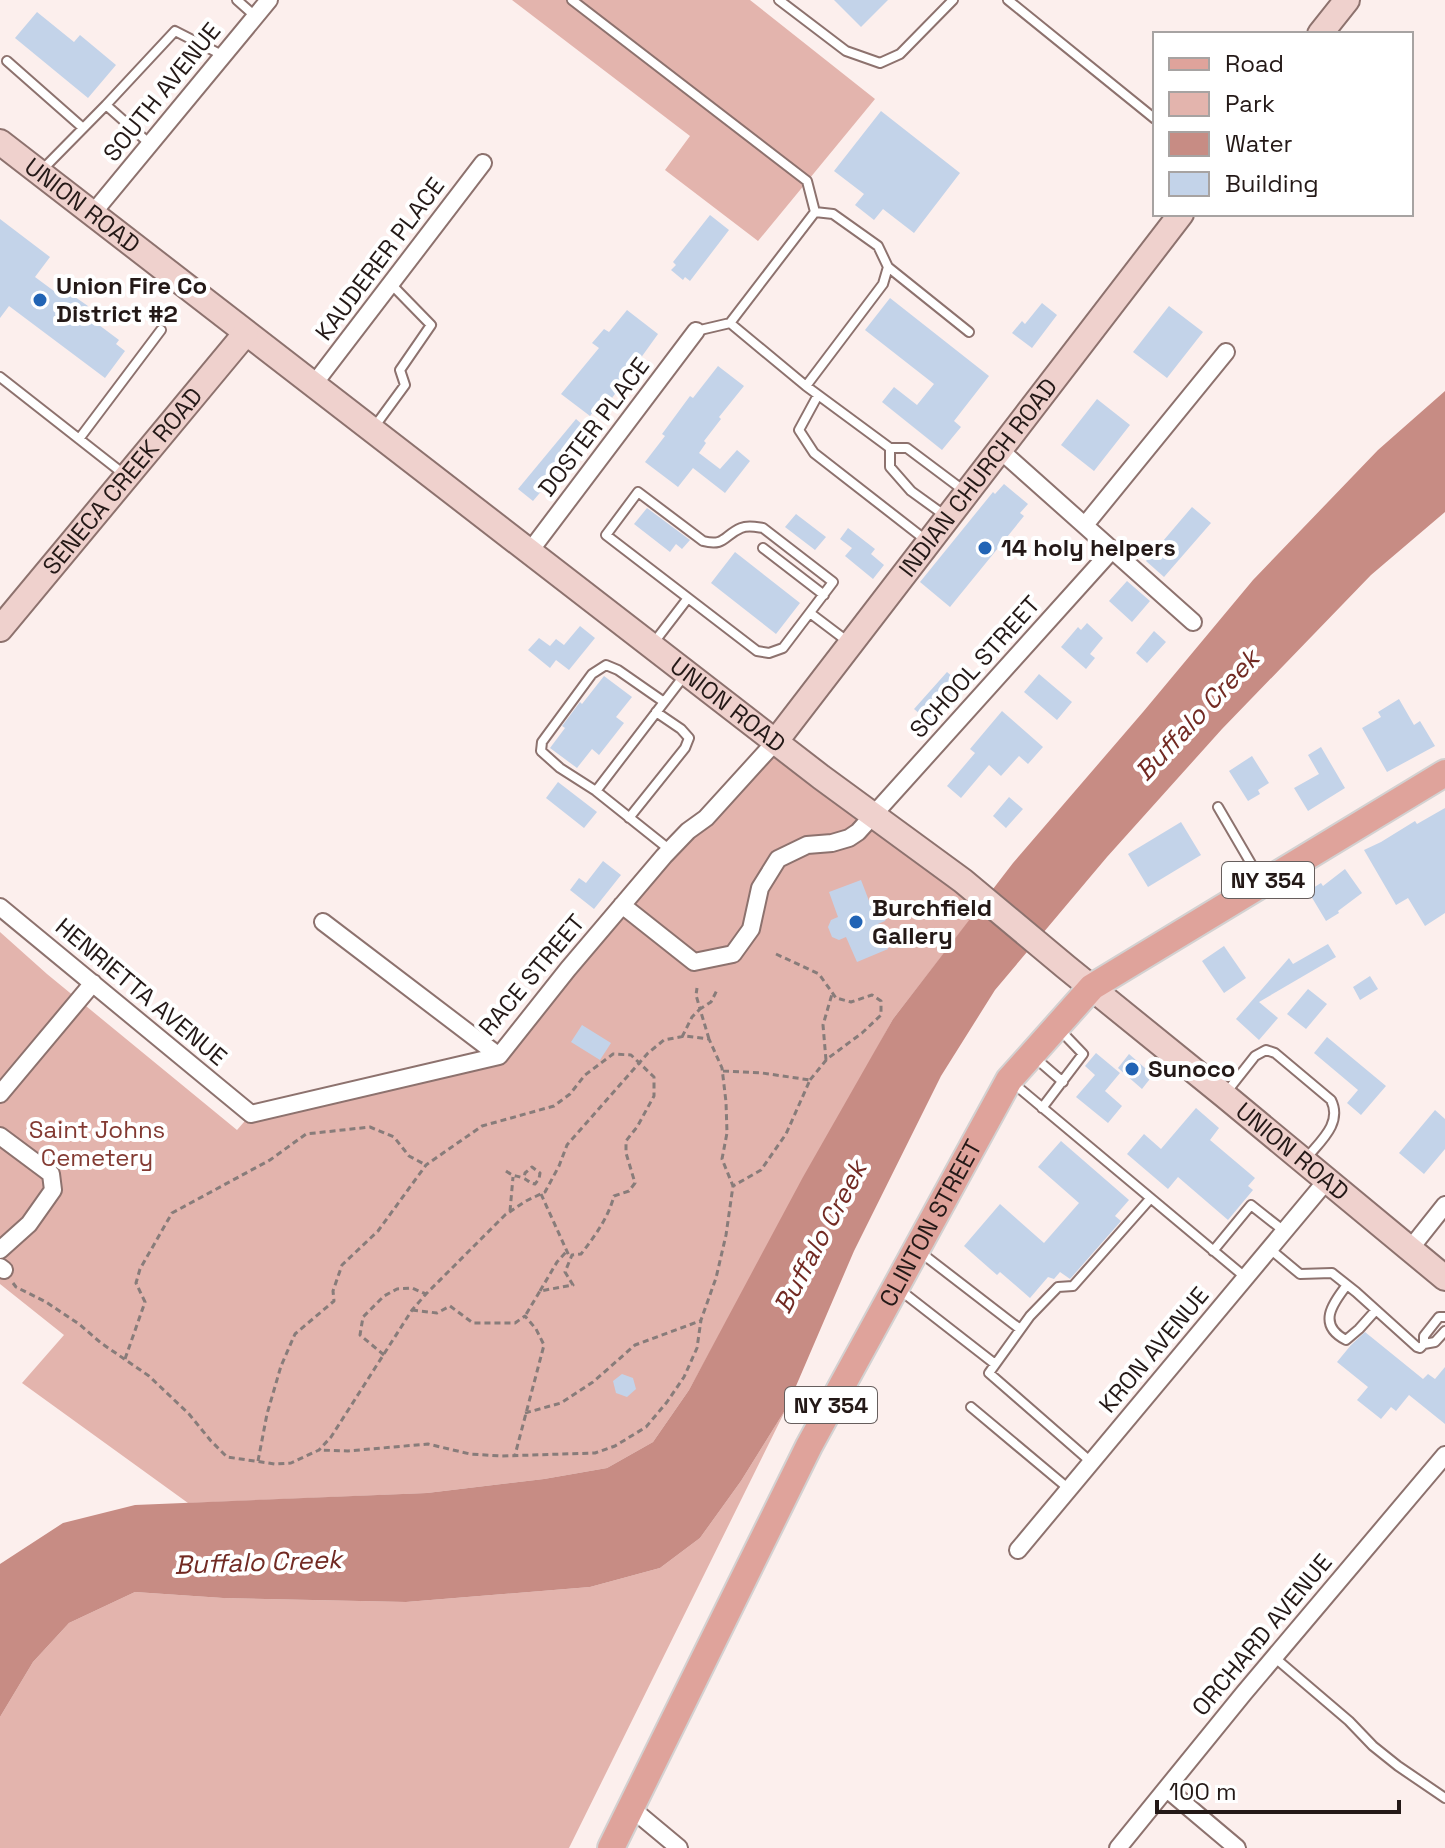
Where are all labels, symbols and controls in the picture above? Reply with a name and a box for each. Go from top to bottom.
street label: SOUTH AVENUE [96,16,227,168]
legend [1153,32,1413,216]
text: Road [1225,48,1284,79]
text: Park [1225,88,1275,119]
text: Water [1225,128,1293,159]
street label: UNION ROAD [19,151,147,260]
text: Building [1225,168,1319,199]
street label: KAUDERER PLACE [308,171,451,346]
place label: Union Fire Co District #2 [56,270,207,329]
marker: Union Fire Co District #2 [31,291,49,309]
street label: DOSTER PLACE [531,351,656,502]
street label: INDIAN CHURCH ROAD [892,372,1064,583]
street label: SENECA CREEK ROAD [36,381,209,581]
place label: 14 holy helpers [1001,532,1176,563]
marker: 14 holy helpers [976,539,994,557]
street label: SCHOOL STREET [903,589,1047,744]
water label: Buffalo Creek [1127,640,1269,788]
street label: UNION ROAD [664,650,792,759]
road number: NY 354 [1222,862,1314,898]
place label: Burchfield Gallery [872,892,992,951]
street label: RACE STREET [472,907,592,1042]
street label: HENRIETTA AVENUE [49,911,233,1072]
marker: Burchfield Gallery [847,913,865,931]
place label: Sunoco [1148,1053,1236,1084]
marker: Sunoco [1123,1060,1141,1078]
street label: UNION ROAD [1229,1095,1356,1207]
park label: Saint Johns Cemetery [29,1114,165,1173]
street label: CLINTON STREET [872,1134,989,1312]
water label: Buffalo Creek [766,1152,876,1319]
street label: KRON AVENUE [1092,1280,1215,1419]
road number: NY 354 [785,1387,877,1423]
water label: Buffalo Creek [174,1542,345,1582]
street label: ORCHARD AVENUE [1185,1547,1338,1722]
scale bar [1157,1764,1399,1814]
text: 100 m [1169,1776,1237,1807]

